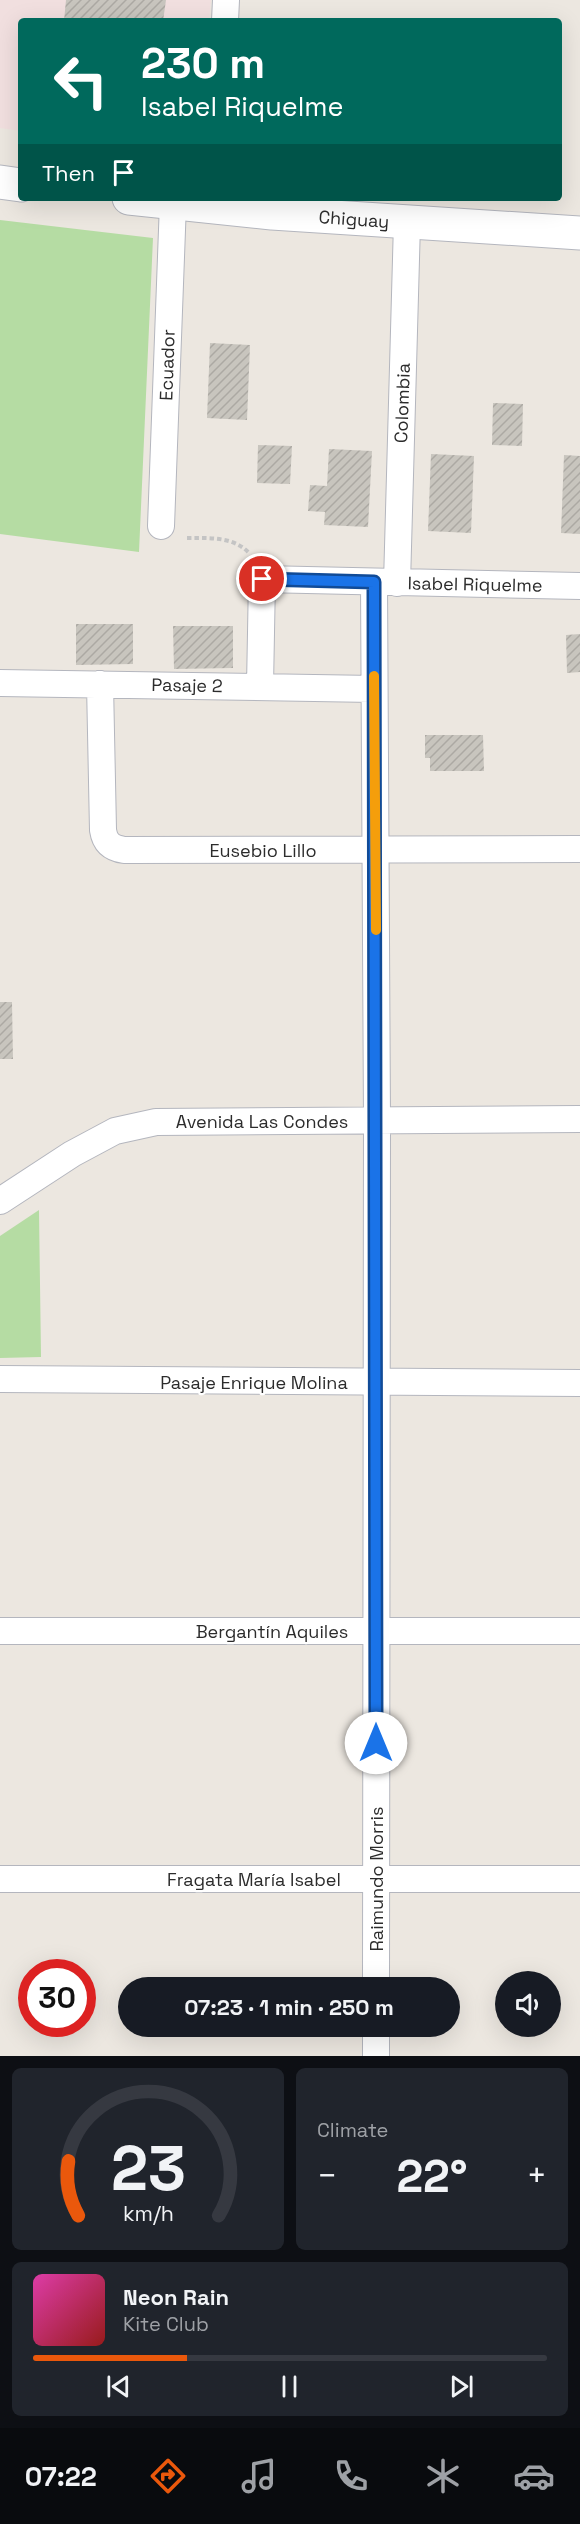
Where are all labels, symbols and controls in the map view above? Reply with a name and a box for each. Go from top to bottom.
text: 230 m [141,37,265,90]
icon: left [42,42,120,120]
text: Isabel Riquelme [141,89,344,124]
icon: arrive [107,156,140,189]
text: Then [42,159,95,187]
street label: Chiguay [318,205,390,233]
street label: Ecuador [154,329,180,401]
street label: Colombia [389,363,415,443]
pin [236,553,287,604]
icon: arrive [245,562,278,595]
street label: Isabel Riquelme [407,571,543,597]
street label: Pasaje 2 [151,673,223,697]
street label: Eusebio Lillo [209,839,317,862]
street label: Avenida Las Condes [176,1110,348,1133]
street label: Pasaje Enrique Molina [160,1371,348,1394]
street label: Bergantín Aquiles [196,1620,348,1643]
position arrow [344,1711,408,1775]
street label: Raimundo Morris [365,1806,388,1952]
street label: Fragata María Isabel [167,1868,341,1891]
speed limit sign: 30 [18,1959,96,2037]
map controls [495,1971,561,2037]
button: sound [495,1971,561,2037]
text: 07:23 · 1 min · 250 m [184,1993,394,2021]
text: Climate [317,2117,388,2143]
text: 23 [110,2129,185,2208]
text: 22° [396,2148,468,2205]
text: − [317,2155,337,2197]
text: + [527,2155,547,2197]
text: km/h [122,2200,174,2227]
text: Neon Rain [123,2283,229,2311]
text: Kite Club [123,2311,209,2337]
icon: previous [102,2370,135,2403]
icon: pause [273,2370,306,2403]
icon: next [445,2370,478,2403]
icon: directions [147,2455,189,2497]
icon: music [238,2455,280,2497]
icon: phone [330,2455,372,2497]
icon: climate [422,2455,464,2497]
icon: car [513,2455,555,2497]
text: 07:22 [25,2459,97,2494]

